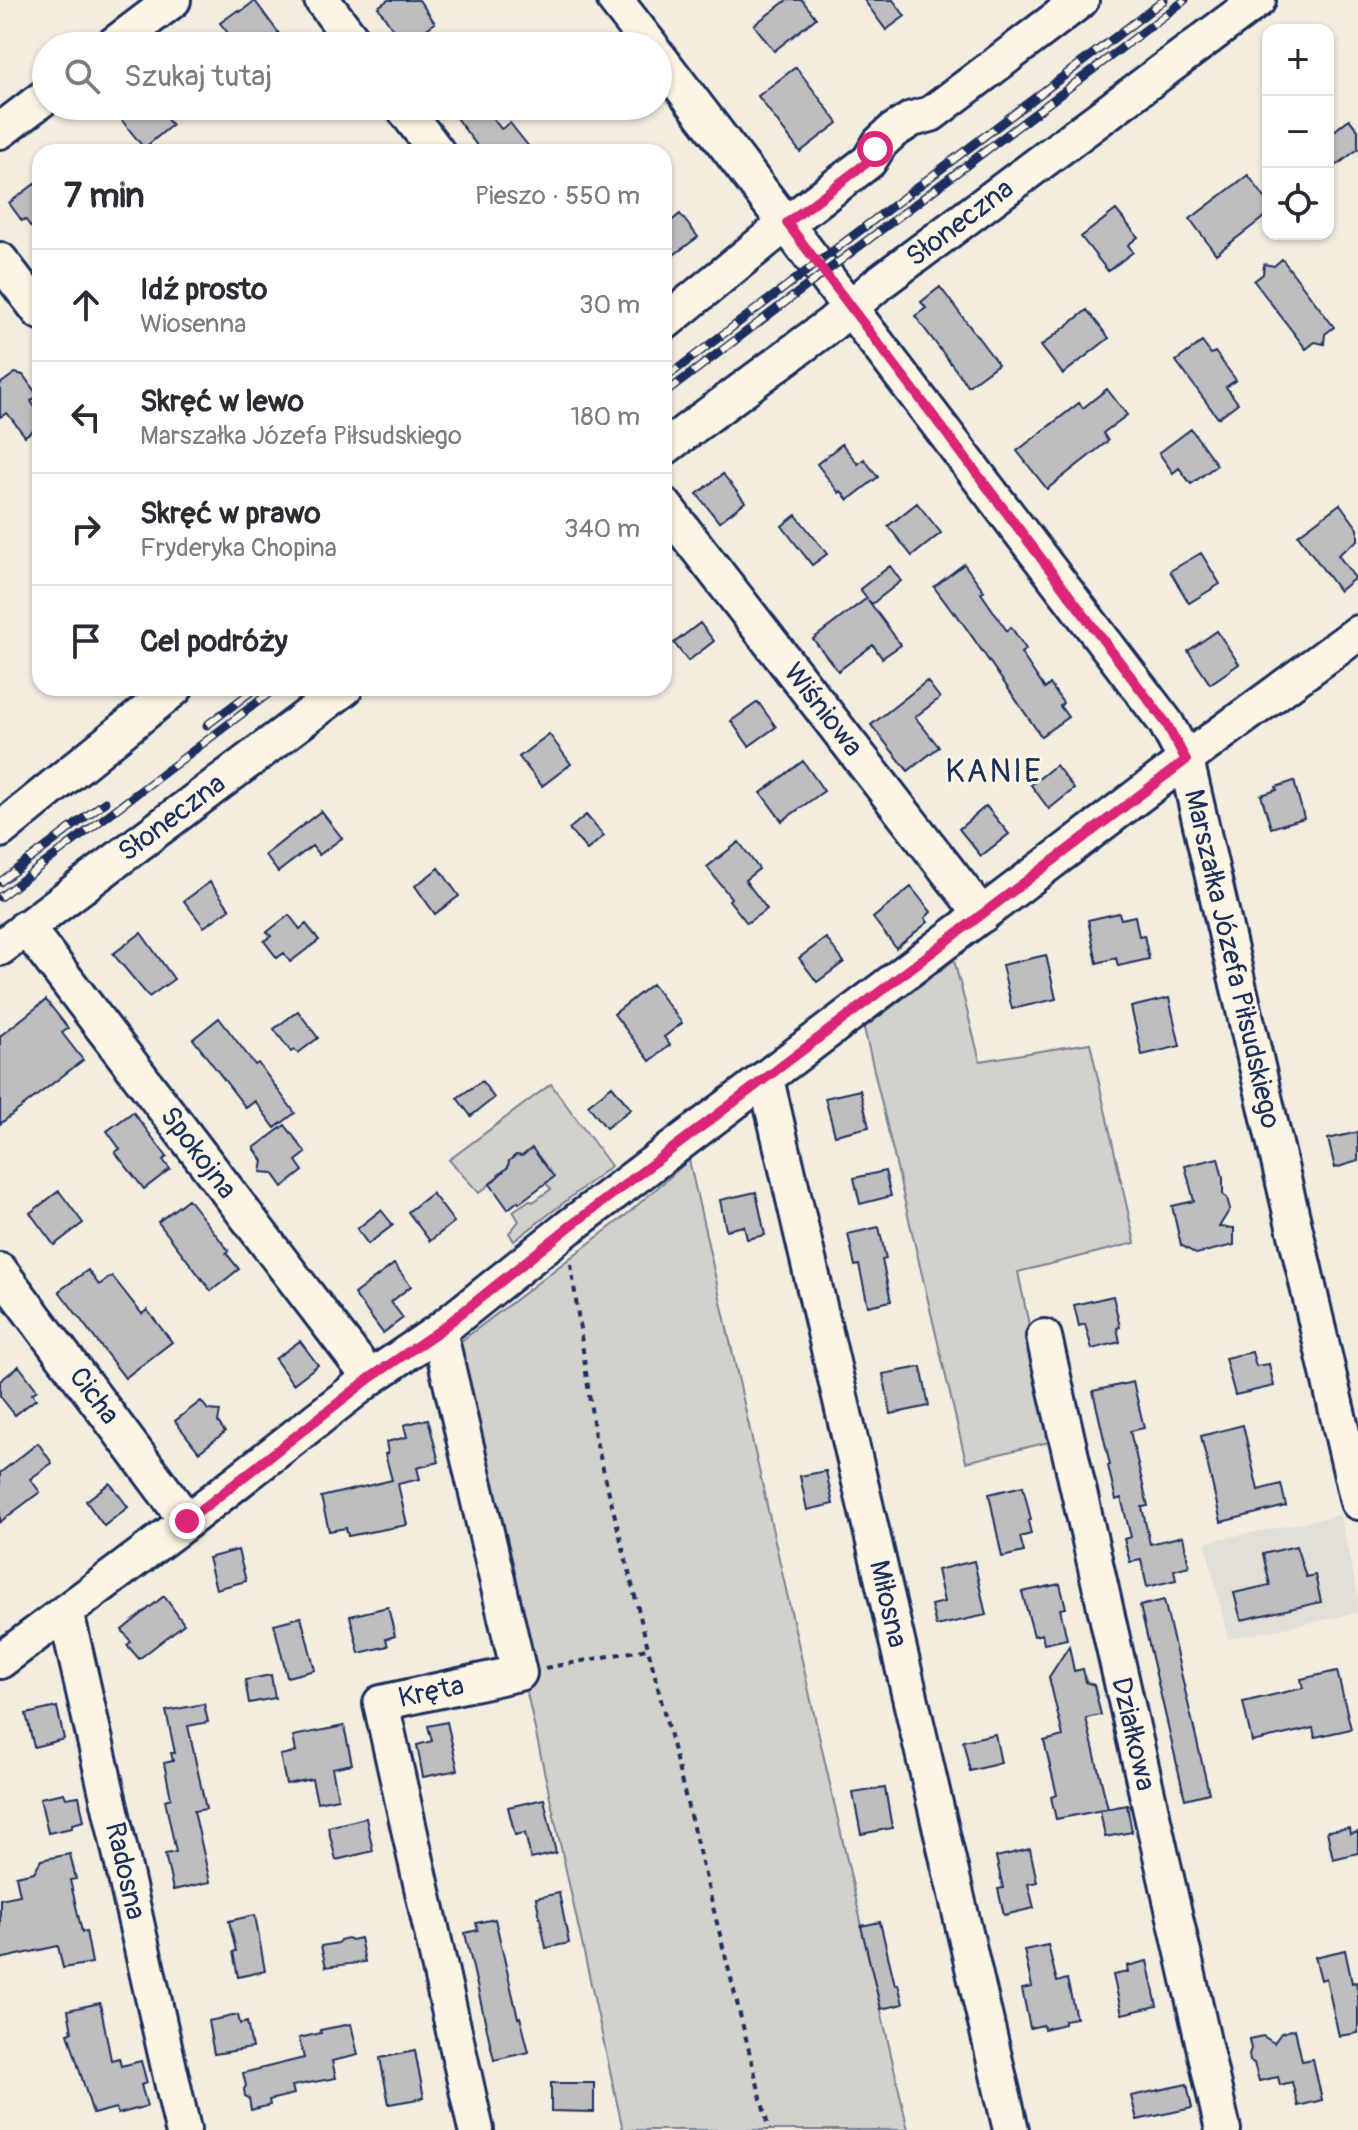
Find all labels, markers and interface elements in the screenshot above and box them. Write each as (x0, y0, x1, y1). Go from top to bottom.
map controls (1262, 24, 1334, 240)
button: + (1262, 24, 1334, 96)
search box (32, 32, 672, 120)
icon: search (60, 54, 104, 98)
text: Szukaj tutaj (124, 58, 272, 95)
button: − (1262, 96, 1334, 168)
route start (857, 131, 893, 167)
button: locate (1262, 168, 1334, 240)
street label: Słoneczna (899, 171, 1021, 275)
text: 7 min (64, 175, 145, 218)
text: Pieszo · 550 m (475, 180, 640, 212)
text: Idź prosto (140, 271, 267, 308)
icon: ahead (64, 283, 108, 327)
text: 30 m (579, 289, 640, 321)
text: Wiosenna (140, 308, 246, 340)
text: Skręć w lewo (140, 383, 304, 420)
icon: left (64, 395, 108, 439)
text: 180 m (570, 401, 640, 433)
text: Marszałka Józefa Piłsudskiego (140, 420, 462, 452)
text: Skręć w prawo (140, 495, 321, 532)
icon: right (64, 507, 108, 551)
text: 340 m (564, 513, 640, 545)
text: Fryderyka Chopina (140, 532, 337, 564)
icon: arrive (64, 619, 108, 663)
text: Cel podróży (140, 623, 288, 660)
street label: Wiśniowa (776, 656, 870, 764)
district label: KANIE (945, 752, 1043, 792)
street label: Słoneczna (111, 766, 233, 870)
street label: Marszałka Józefa Piłsudskiego (1176, 786, 1288, 1132)
street label: Spokojna (152, 1100, 244, 1206)
street label: Cicha (61, 1360, 127, 1432)
route end (169, 1503, 205, 1539)
street label: Miłosna (861, 1557, 915, 1651)
street label: Kręta (395, 1668, 467, 1716)
street label: Działkowa (1103, 1674, 1163, 1794)
street label: Radosna (97, 1819, 153, 1923)

